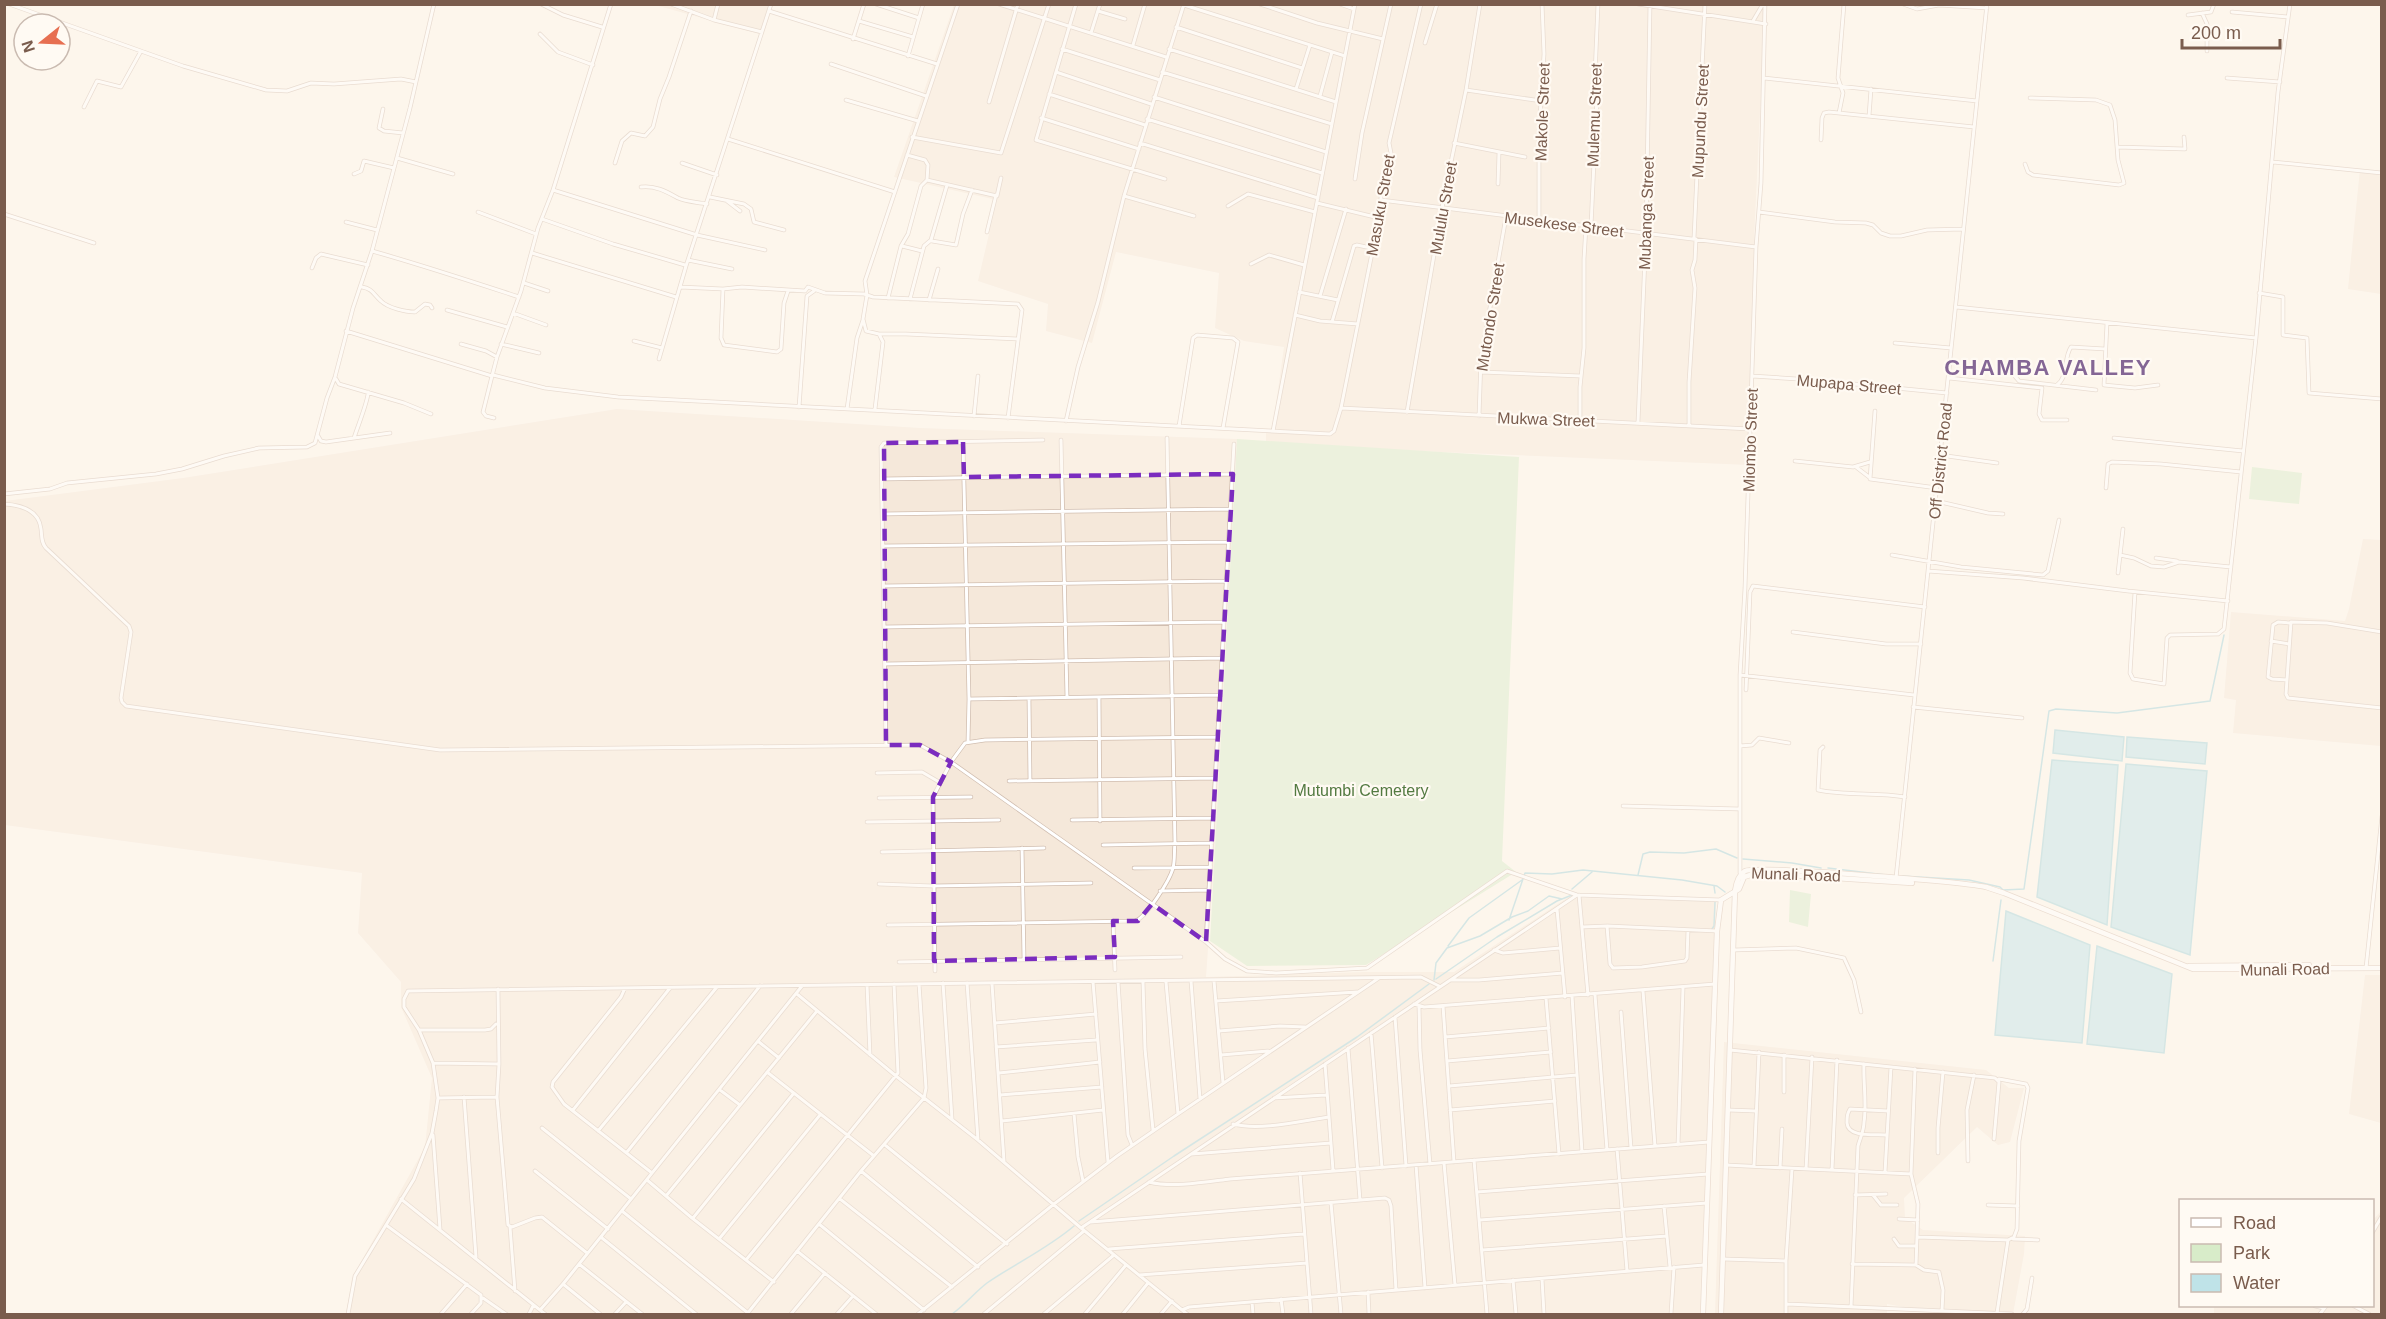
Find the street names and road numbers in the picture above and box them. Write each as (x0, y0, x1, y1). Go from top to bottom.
street label: Makole Street (1532, 62, 1553, 162)
street label: Mulemu Street (1584, 62, 1605, 167)
street label: Mupundu Street (1689, 63, 1712, 178)
street label: Masuku Street (1363, 152, 1398, 257)
street label: Mubanga Street (1636, 155, 1657, 270)
street label: Mululu Street (1427, 160, 1460, 256)
street label: Musekese Street (1503, 209, 1625, 240)
street label: Mutondo Street (1474, 261, 1508, 372)
street label: Mupapa Street (1796, 371, 1903, 398)
street label: Miombo Street (1740, 387, 1761, 492)
street label: Off District Road (1926, 402, 1955, 520)
street label: Mukwa Street (1497, 409, 1596, 430)
street label: Munali Road (1751, 864, 1841, 885)
street label: Munali Road (2240, 960, 2330, 979)

